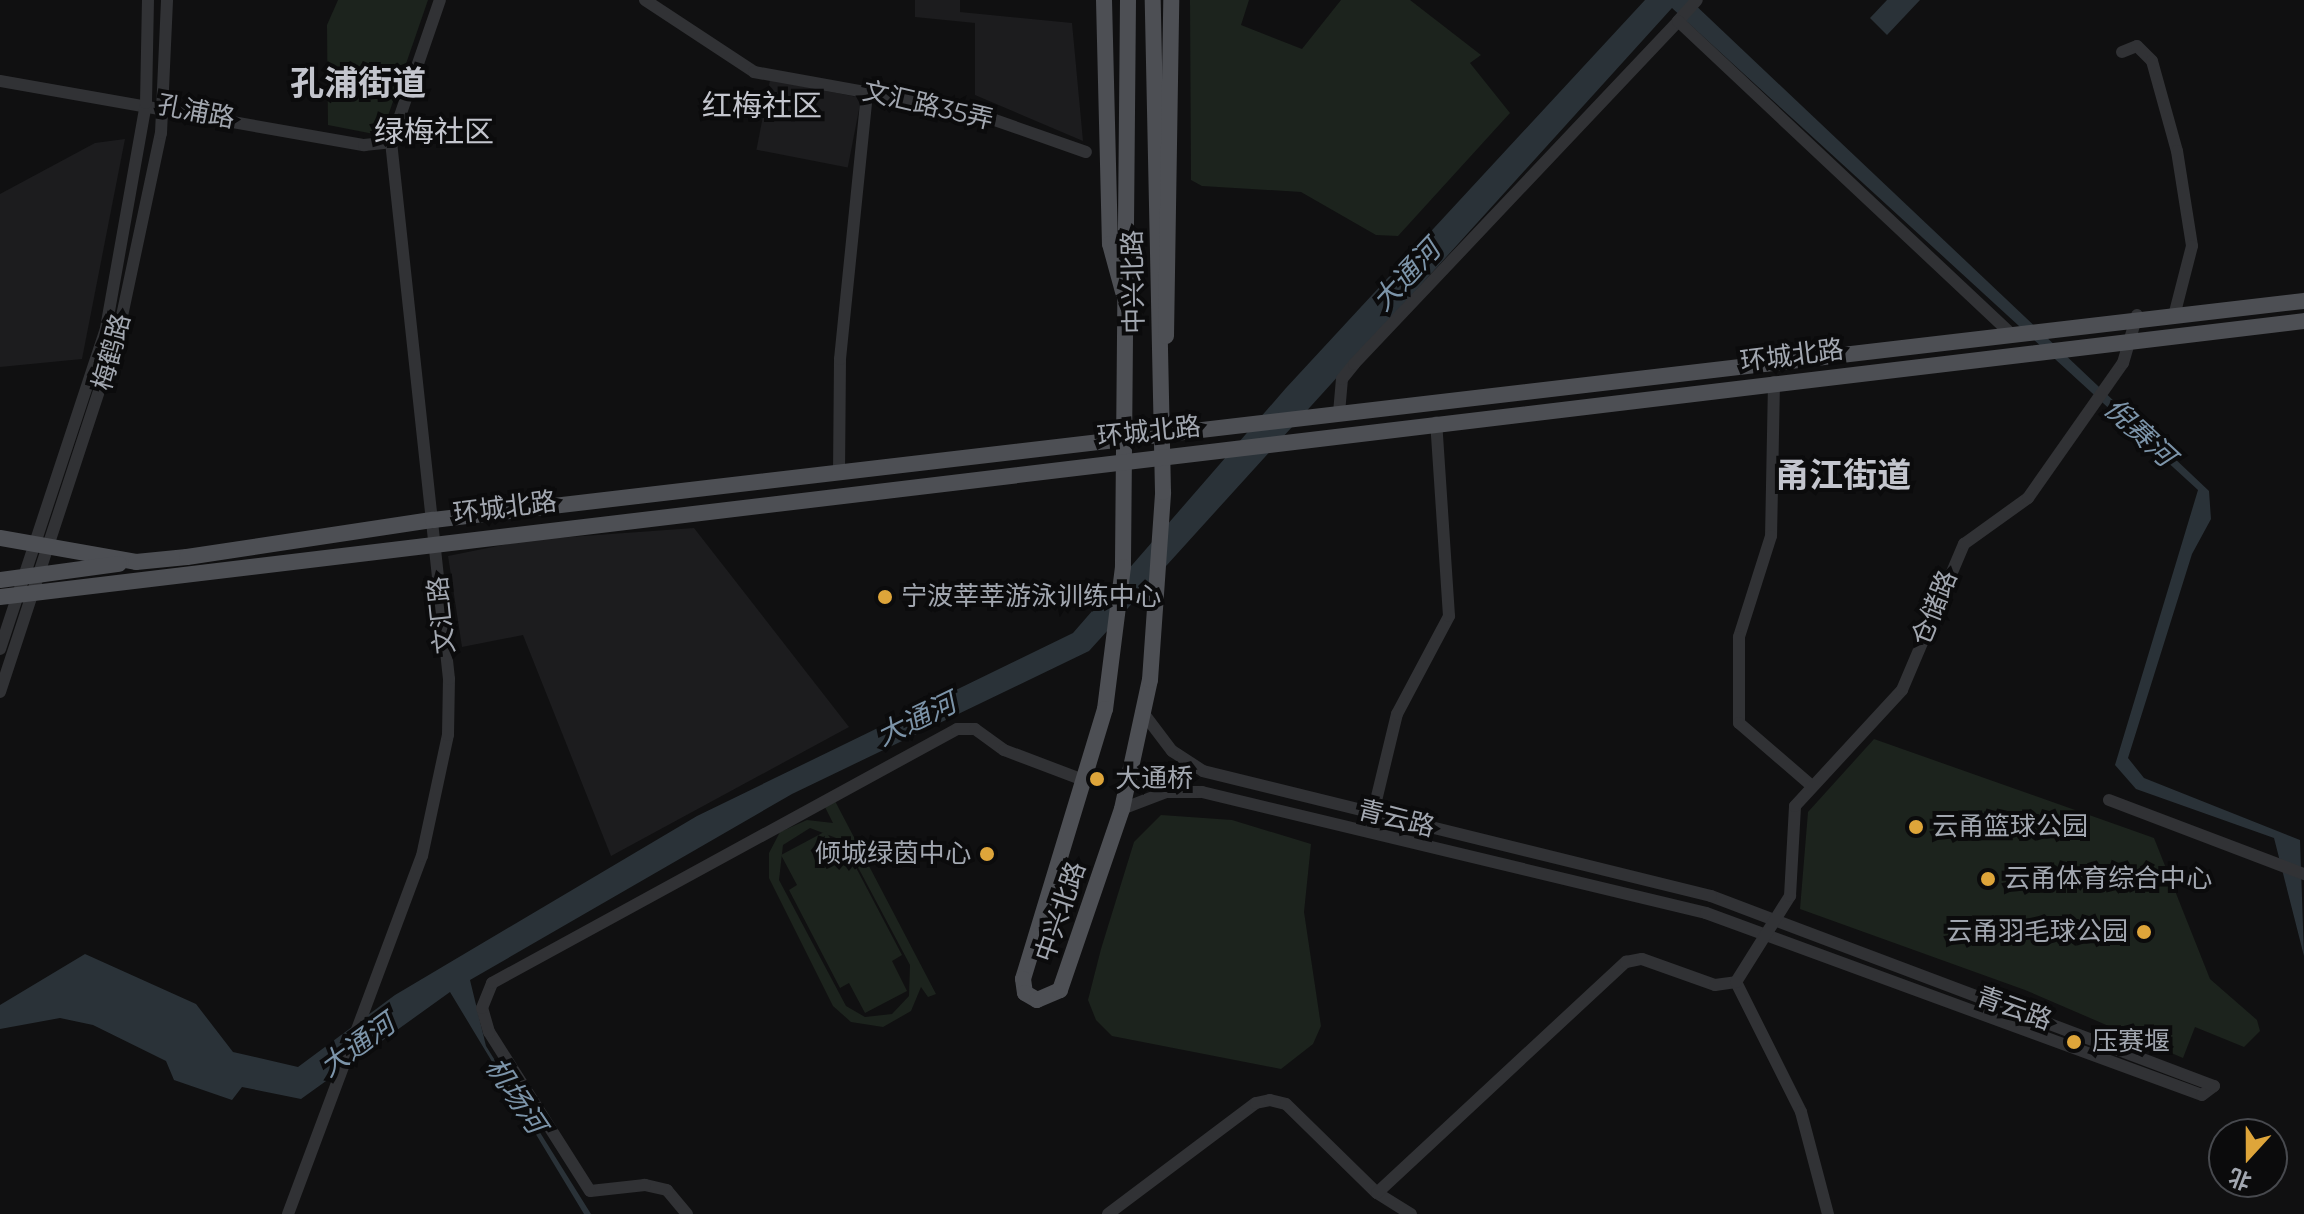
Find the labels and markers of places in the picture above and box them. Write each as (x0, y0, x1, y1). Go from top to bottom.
place label: 宁波莘莘游泳训练中心 (901, 581, 1161, 613)
marker: 宁波莘莘游泳训练中心 (876, 588, 894, 606)
place label: 大通桥 (1115, 763, 1193, 795)
marker: 大通桥 (1086, 768, 1108, 790)
place label: 云甬篮球公园 (1932, 811, 2088, 843)
marker: 云甬篮球公园 (1907, 818, 1925, 836)
place label: 倾城绿茵中心 (815, 838, 971, 870)
marker: 倾城绿茵中心 (978, 845, 996, 863)
place label: 云甬体育综合中心 (2004, 863, 2212, 895)
marker: 云甬体育综合中心 (1979, 870, 1997, 888)
place label: 云甬羽毛球公园 (1946, 916, 2128, 948)
marker: 云甬羽毛球公园 (2135, 923, 2153, 941)
place label: 压赛堰 (2092, 1026, 2170, 1058)
marker: 压赛堰 (2063, 1031, 2085, 1053)

